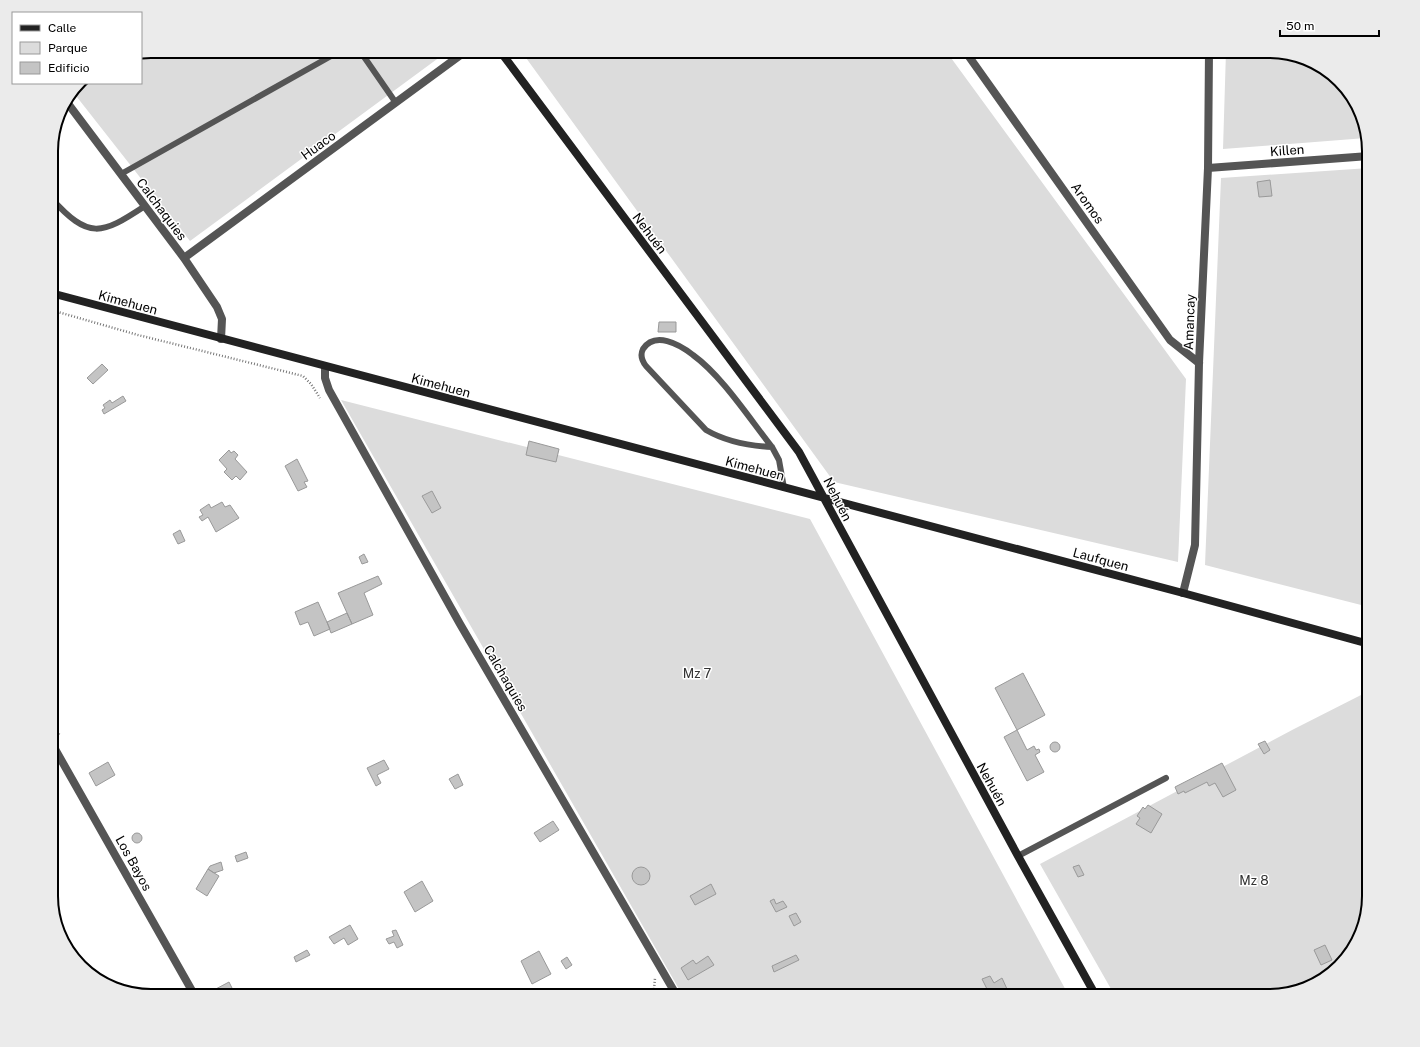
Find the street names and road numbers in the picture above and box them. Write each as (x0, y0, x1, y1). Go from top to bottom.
street label: Huaco (298, 128, 339, 163)
street label: Killen (1269, 142, 1305, 159)
street label: Calchaquies (133, 175, 190, 243)
street label: Aromos (1068, 180, 1107, 227)
street label: Nehuén (629, 210, 670, 257)
street label: Kimehuen (97, 287, 159, 318)
street label: Amancay (1181, 294, 1198, 350)
street label: Kimehuen (410, 370, 472, 401)
street label: Kimehuen (724, 453, 786, 484)
street label: Nehuén (820, 475, 855, 524)
street label: Laufquen (1071, 545, 1130, 574)
street label: Calchaquies (481, 643, 531, 714)
street label: Nehuén (974, 760, 1010, 808)
street label: Los Bayos (112, 833, 155, 893)

